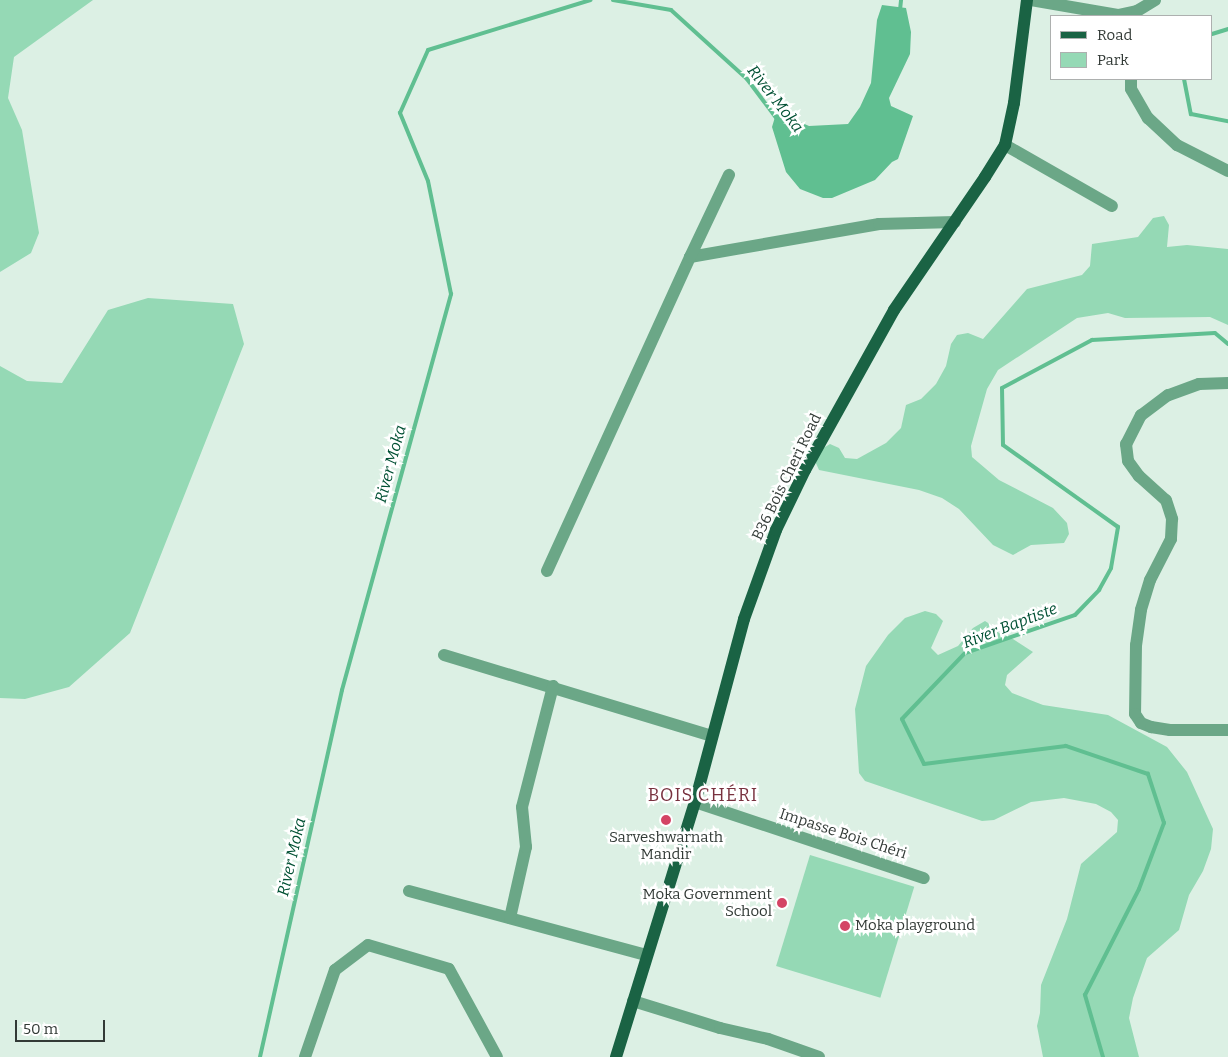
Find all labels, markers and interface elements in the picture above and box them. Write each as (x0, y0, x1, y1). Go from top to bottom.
legend (1050, 15, 1213, 80)
text: Road (1097, 26, 1132, 44)
text: Park (1097, 51, 1129, 69)
water label: River Moka (743, 62, 807, 136)
street label: B36 Bois Cheri Road (749, 411, 825, 543)
water label: River Moka (371, 423, 411, 505)
water label: River Baptiste (960, 599, 1060, 653)
district label: BOIS CHÉRI (647, 784, 759, 806)
street label: Impasse Bois Chéri (777, 805, 909, 863)
marker: Sarveshwarnath Mandir (660, 814, 672, 826)
water label: River Moka (274, 816, 310, 898)
place label: Sarveshwarnath Mandir (609, 828, 723, 863)
place label: Moka Government School (642, 885, 772, 920)
marker: Moka Government School (776, 897, 788, 909)
place label: Moka playground (855, 917, 975, 935)
marker: Moka playground (839, 920, 851, 932)
scale bar (18, 1010, 108, 1042)
text: 50 m (23, 1020, 58, 1038)

